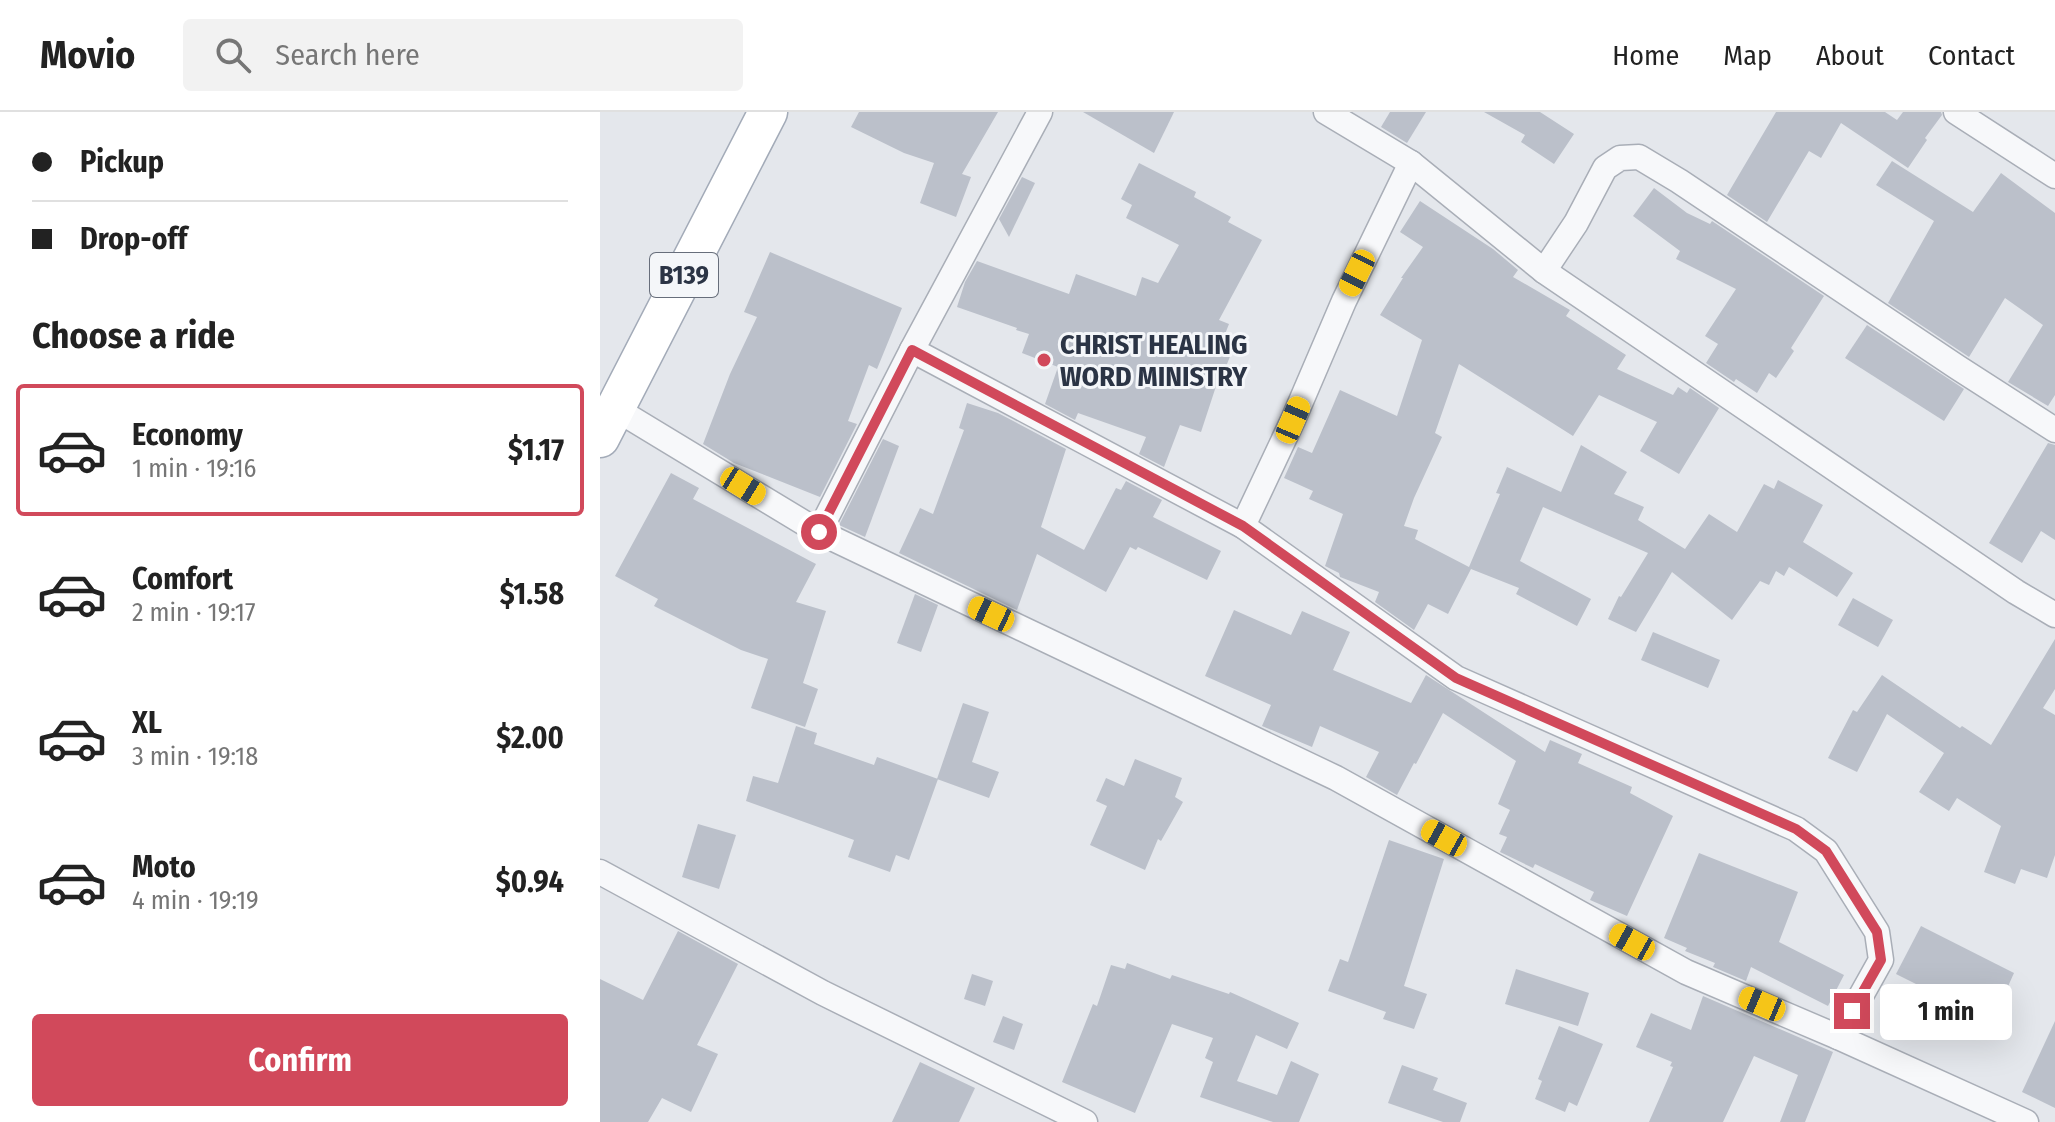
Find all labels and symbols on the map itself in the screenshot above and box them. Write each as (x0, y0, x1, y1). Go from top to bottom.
car (1336, 246, 1378, 300)
road number: B139 (650, 253, 718, 297)
place label: CHRIST HEALING WORD MINISTRY (1060, 328, 1248, 393)
marker: CHRIST HEALING WORD MINISTRY (1035, 351, 1053, 369)
car (1273, 393, 1313, 447)
car (716, 463, 770, 509)
route start (801, 514, 837, 550)
car (964, 593, 1018, 635)
car (1417, 816, 1471, 860)
car (1605, 920, 1659, 964)
callout: 1 min (1880, 983, 2012, 1039)
car (1735, 984, 1789, 1024)
route end (1834, 993, 1870, 1029)

